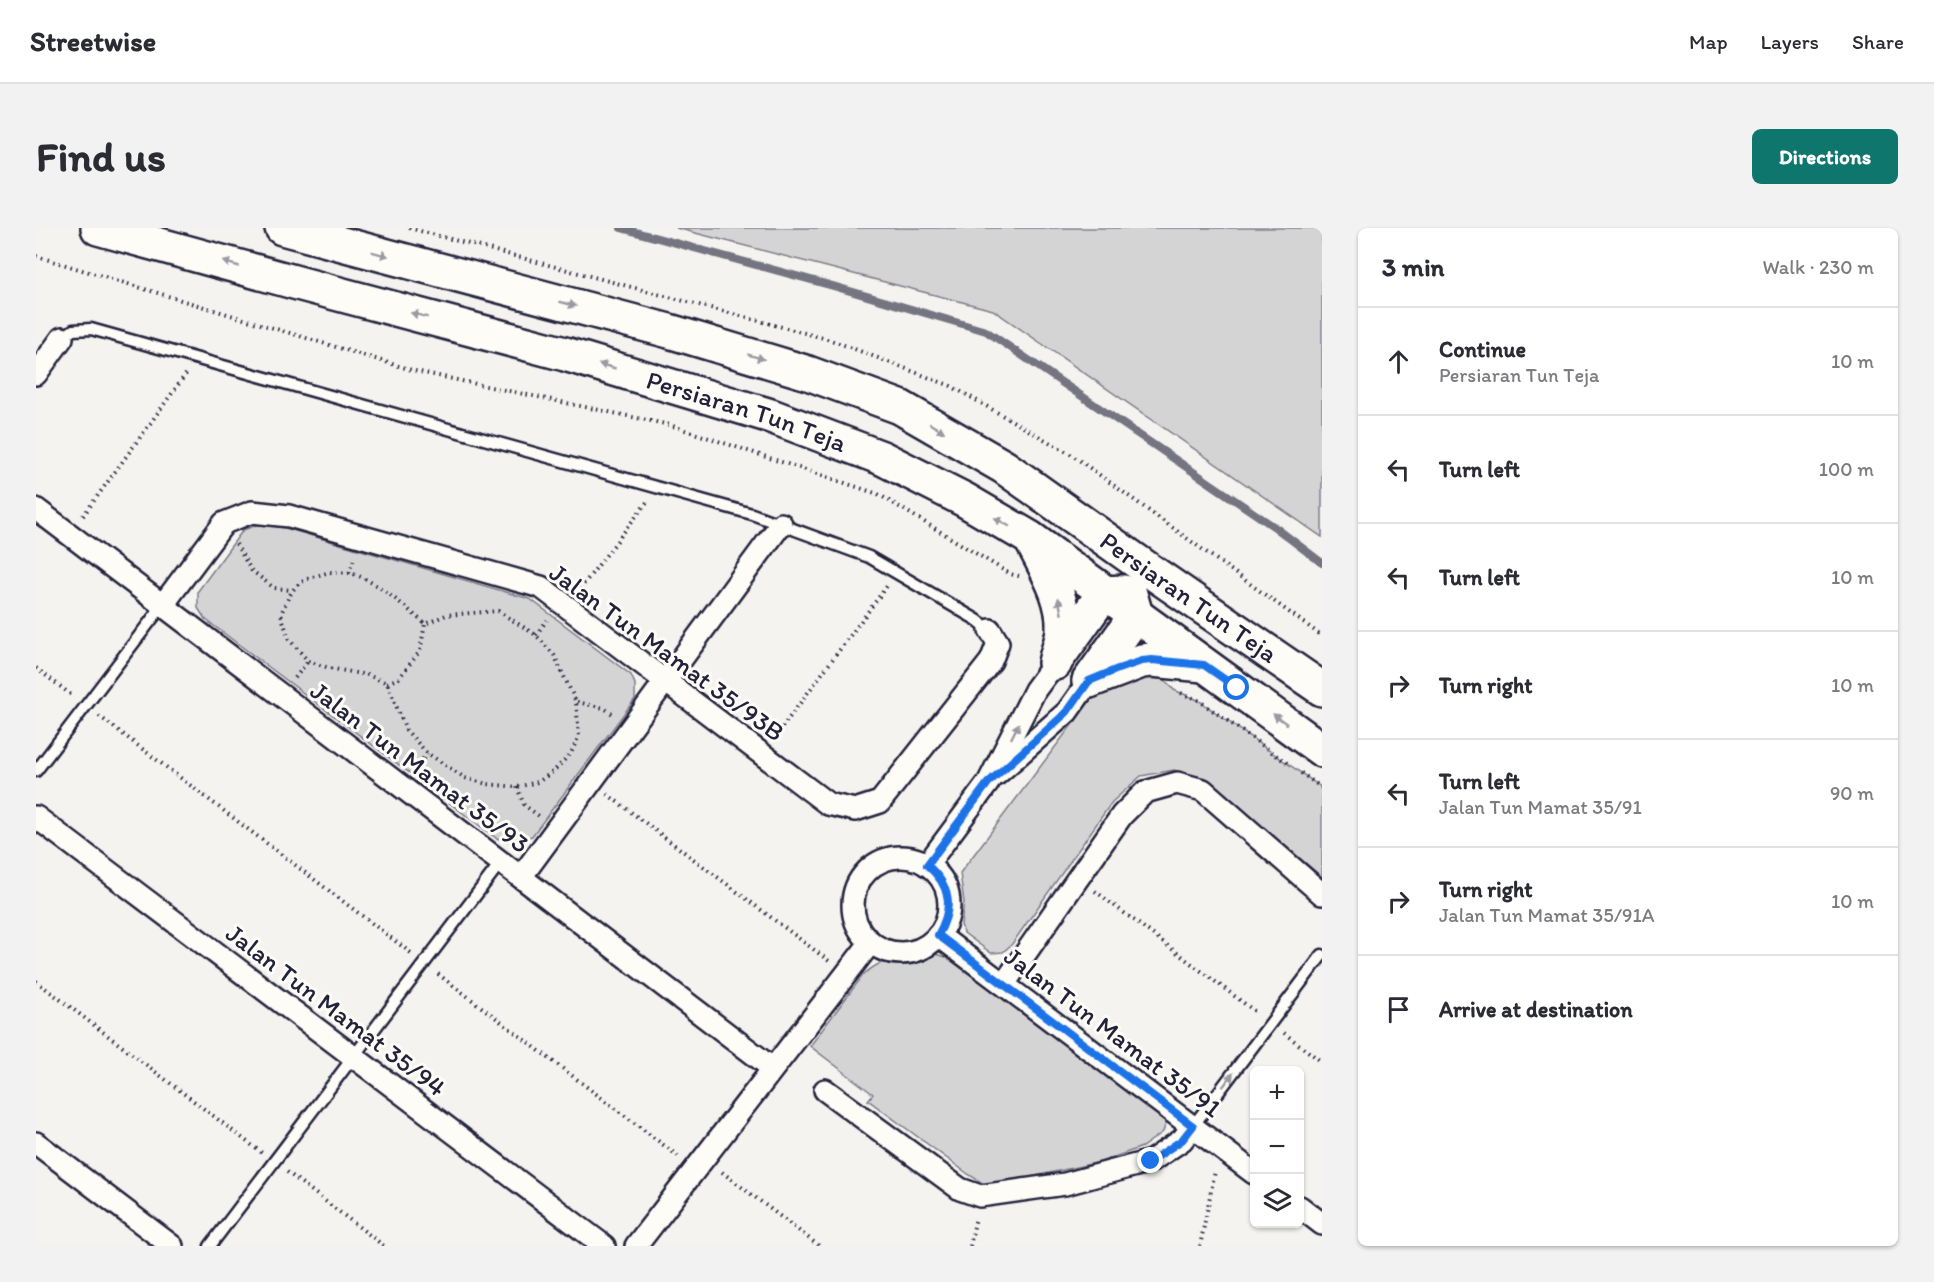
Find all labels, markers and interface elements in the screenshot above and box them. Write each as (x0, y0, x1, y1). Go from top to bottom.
text: Streetwise (30, 24, 156, 58)
text: Map (1689, 29, 1728, 54)
text: Layers (1761, 29, 1819, 54)
text: Share (1852, 29, 1904, 54)
button: Directions (1752, 129, 1898, 184)
text: Find us (36, 131, 166, 182)
one-way arrow (370, 249, 389, 259)
text: 3 min (1382, 251, 1444, 283)
text: Walk · 230 m (1762, 255, 1874, 279)
one-way arrow (221, 259, 239, 268)
one-way arrow (559, 300, 577, 309)
one-way arrow (410, 310, 428, 319)
text: Continue (1439, 336, 1526, 363)
icon: ahead (1382, 345, 1415, 378)
text: 10 m (1831, 349, 1874, 373)
one-way arrow (747, 353, 765, 362)
one-way arrow (598, 361, 616, 370)
street label: Persiaran Tun Teja (643, 363, 851, 459)
text: Persiaran Tun Teja (1439, 363, 1599, 387)
one-way arrow (928, 423, 945, 433)
icon: left (1382, 453, 1415, 486)
text: Turn left (1439, 456, 1520, 483)
text: 100 m (1819, 457, 1874, 481)
one-way arrow (994, 516, 1010, 527)
street label: Persiaran Tun Teja (1094, 525, 1284, 670)
street label: Jalan Tun Mamat 35/93B (543, 556, 791, 748)
icon: left (1382, 561, 1415, 594)
text: Turn left (1439, 564, 1520, 591)
text: 10 m (1831, 565, 1874, 589)
one-way arrow (1055, 596, 1064, 615)
icon: right (1382, 669, 1415, 702)
text: Turn right (1439, 672, 1533, 699)
text: 10 m (1831, 673, 1874, 697)
street label: Jalan Tun Mamat 35/93 (304, 674, 536, 860)
route start (1223, 674, 1249, 700)
one-way arrow (1272, 714, 1287, 726)
one-way arrow (1010, 722, 1019, 739)
text: Turn left (1439, 768, 1520, 795)
icon: left (1382, 777, 1415, 810)
text: 90 m (1830, 781, 1874, 805)
text: Jalan Tun Mamat 35/91 (1439, 795, 1642, 819)
text: Turn right (1439, 876, 1533, 903)
icon: right (1382, 885, 1415, 918)
text: 10 m (1831, 889, 1874, 913)
text: Jalan Tun Mamat 35/91A (1439, 903, 1655, 927)
street label: Jalan Tun Mamat 35/94 (220, 917, 453, 1103)
street label: Jalan Tun Mamat 35/91 (998, 940, 1228, 1124)
icon: arrive (1382, 993, 1415, 1026)
text: Arrive at destination (1439, 996, 1633, 1023)
map controls (1250, 1066, 1304, 1228)
button: + (1250, 1066, 1304, 1120)
one-way arrow (1222, 1072, 1234, 1088)
button: − (1250, 1120, 1304, 1174)
route end (1137, 1147, 1163, 1173)
button: layers (1250, 1174, 1304, 1228)

